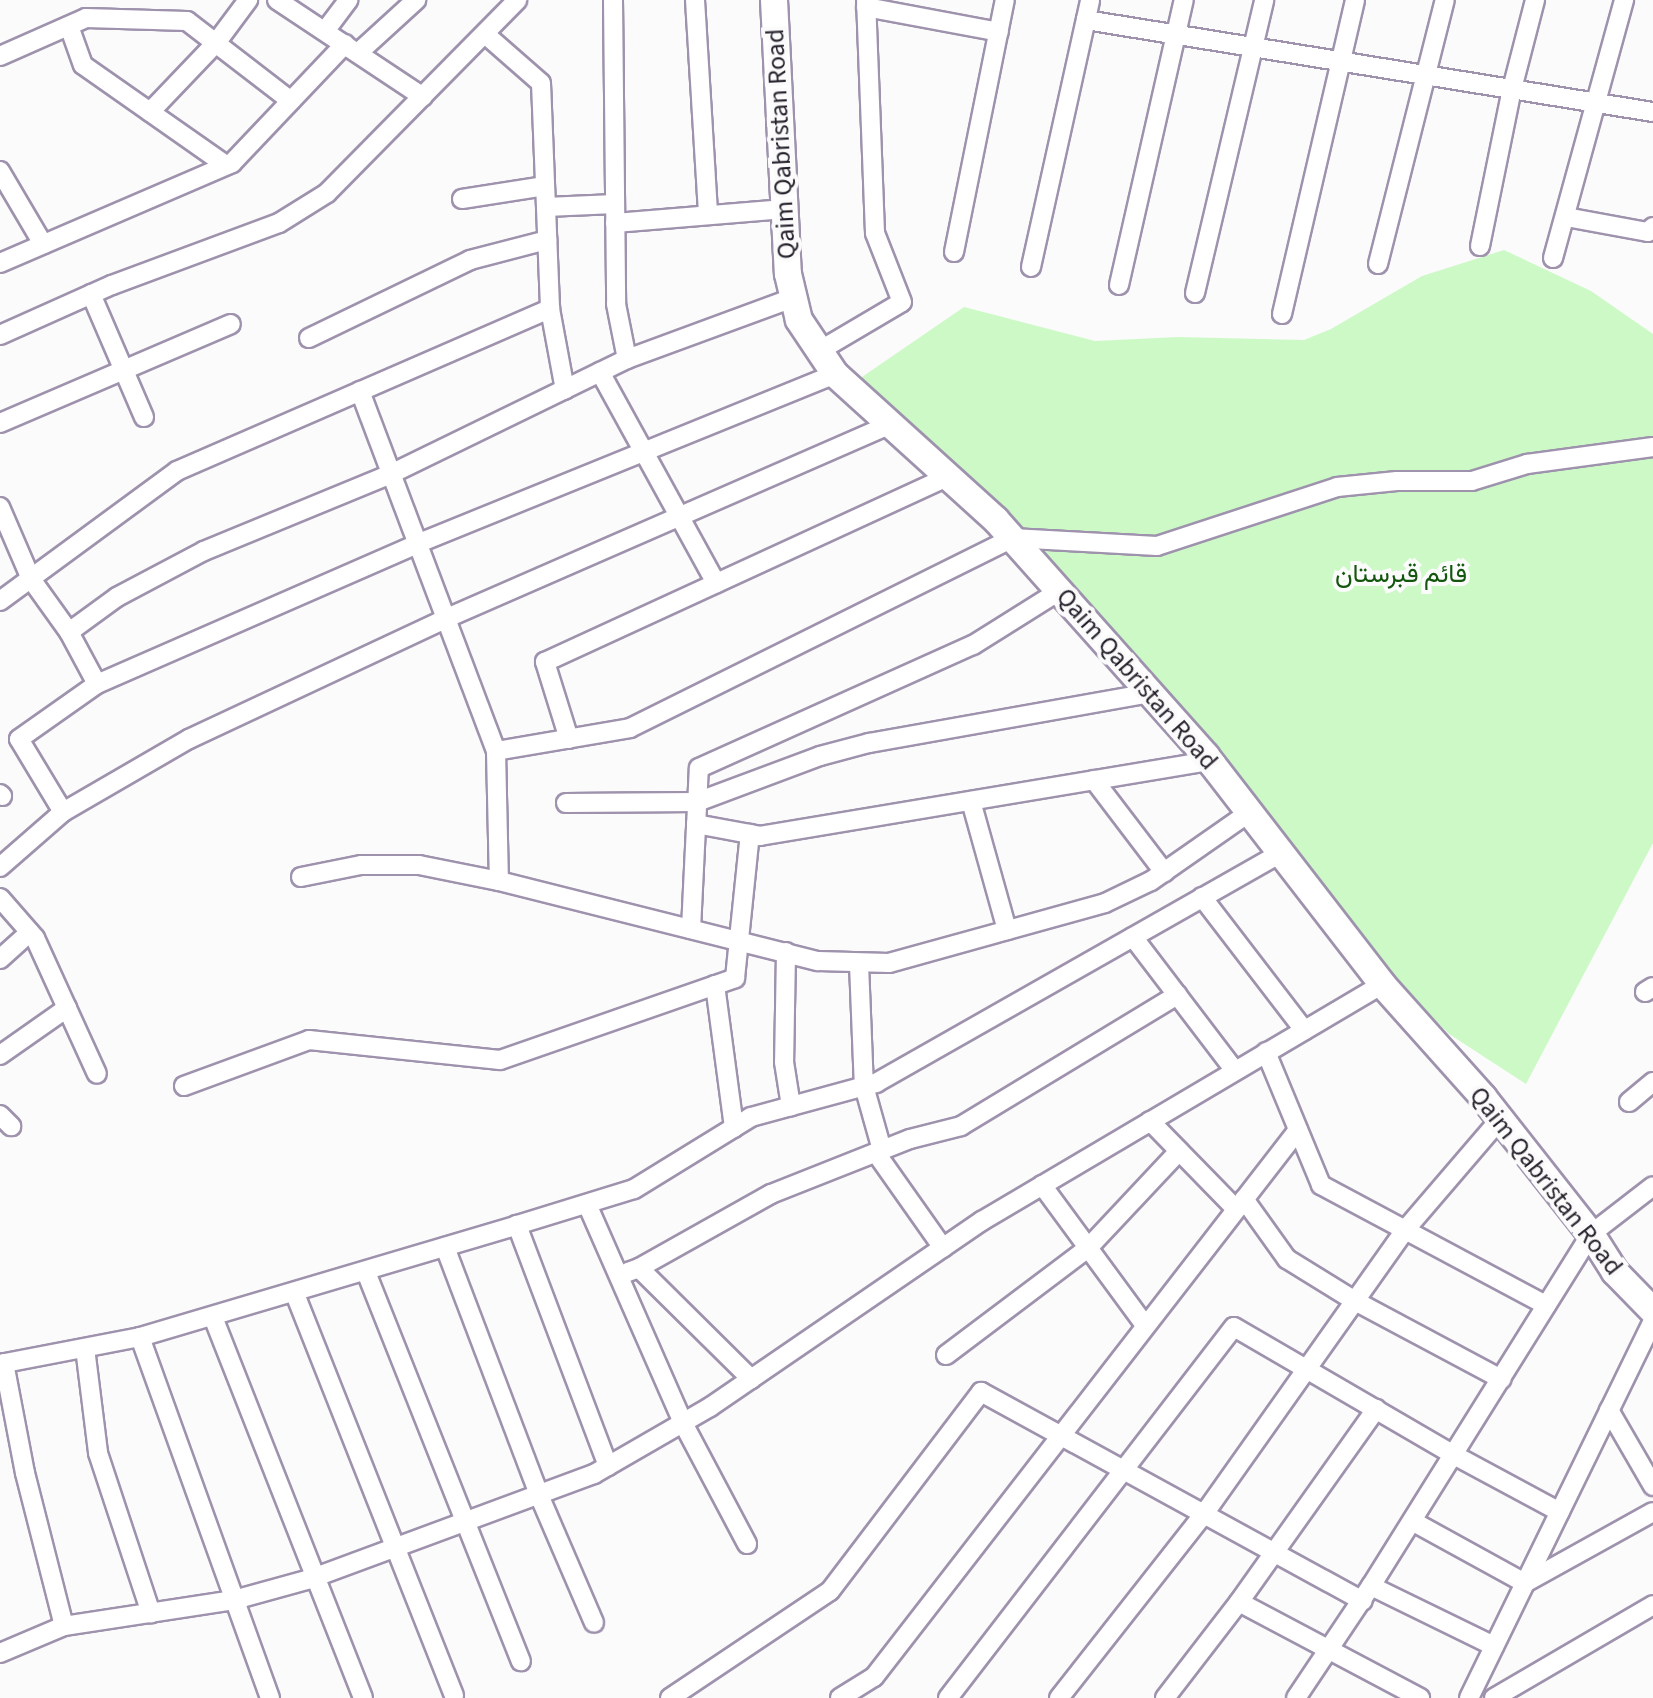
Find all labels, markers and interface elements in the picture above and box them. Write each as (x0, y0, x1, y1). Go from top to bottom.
street label: Qaim Qabristan Road (759, 28, 803, 260)
park label: قائم قبرستان (1335, 558, 1467, 590)
street label: Qaim Qabristan Road (1050, 582, 1224, 776)
street label: Qaim Qabristan Road (1463, 1081, 1629, 1281)

